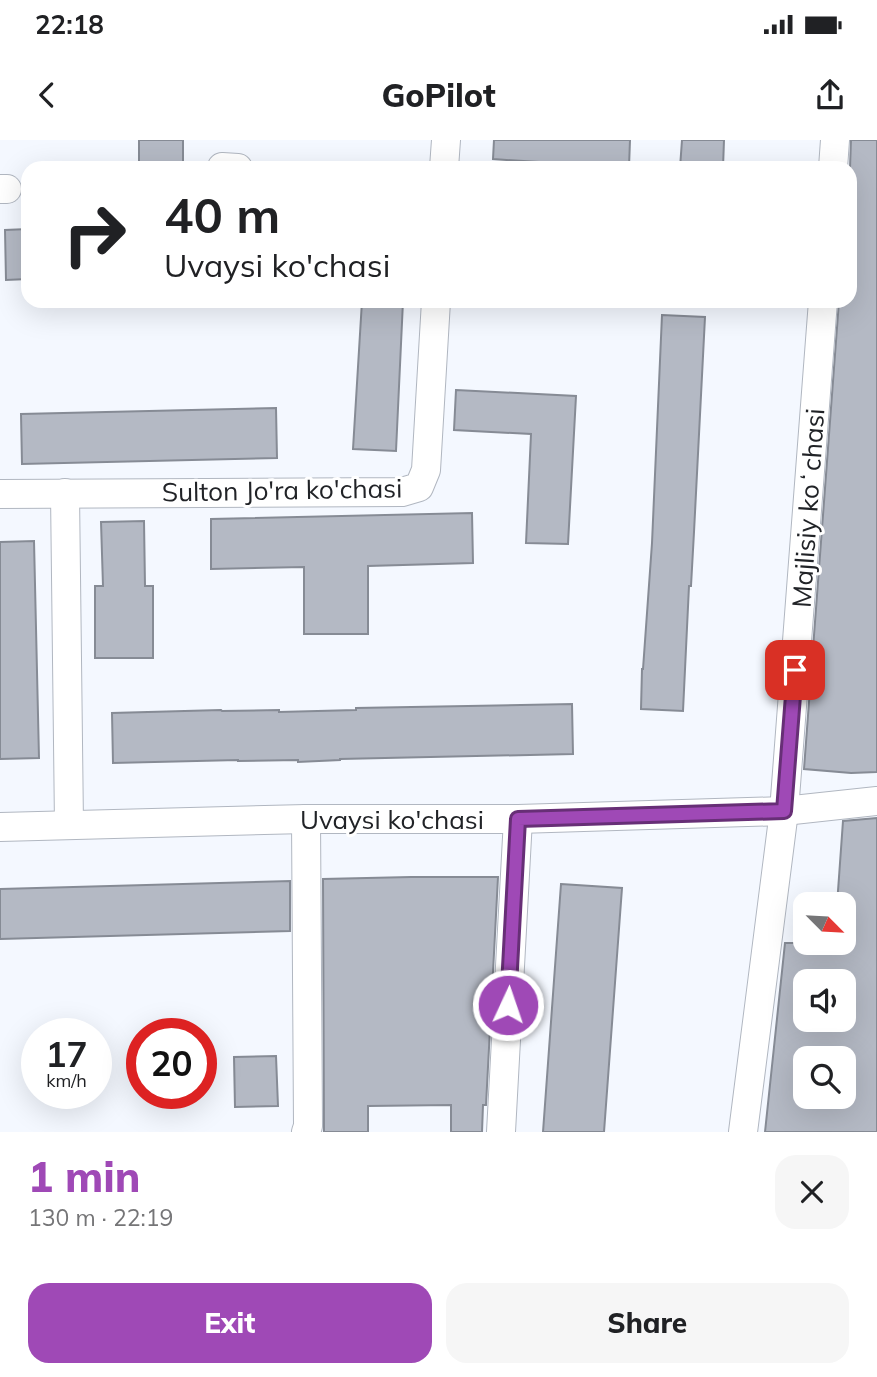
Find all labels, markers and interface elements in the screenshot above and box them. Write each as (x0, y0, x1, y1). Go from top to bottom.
text: 22:18 (35, 8, 104, 41)
text: GoPilot (381, 75, 496, 115)
icon: back (28, 76, 66, 114)
icon: share (811, 76, 849, 114)
text: 40 m (164, 184, 280, 245)
icon: right (49, 189, 140, 280)
text: Uvaysi ko'chasi (164, 245, 390, 285)
street label: Majlisiy koʻchasi (785, 407, 831, 609)
street label: Sulton Jo'ra ko'chasi (161, 471, 403, 509)
pin (765, 640, 825, 700)
icon: arrive (776, 651, 814, 689)
street label: Uvaysi ko'chasi (300, 803, 484, 836)
north arrow (793, 892, 856, 956)
map controls (793, 892, 856, 1109)
position arrow (471, 968, 545, 1042)
button: sound (793, 969, 856, 1032)
speed limit sign: 20 (126, 1018, 217, 1109)
text: 17 (45, 1032, 88, 1076)
button: search (793, 1046, 856, 1109)
text: km/h (46, 1069, 87, 1092)
text: 1 min (28, 1150, 141, 1203)
button: close (775, 1155, 849, 1229)
text: 130 m · 22:19 (28, 1203, 173, 1232)
button: Exit (28, 1283, 432, 1363)
button: Share (446, 1283, 849, 1363)

